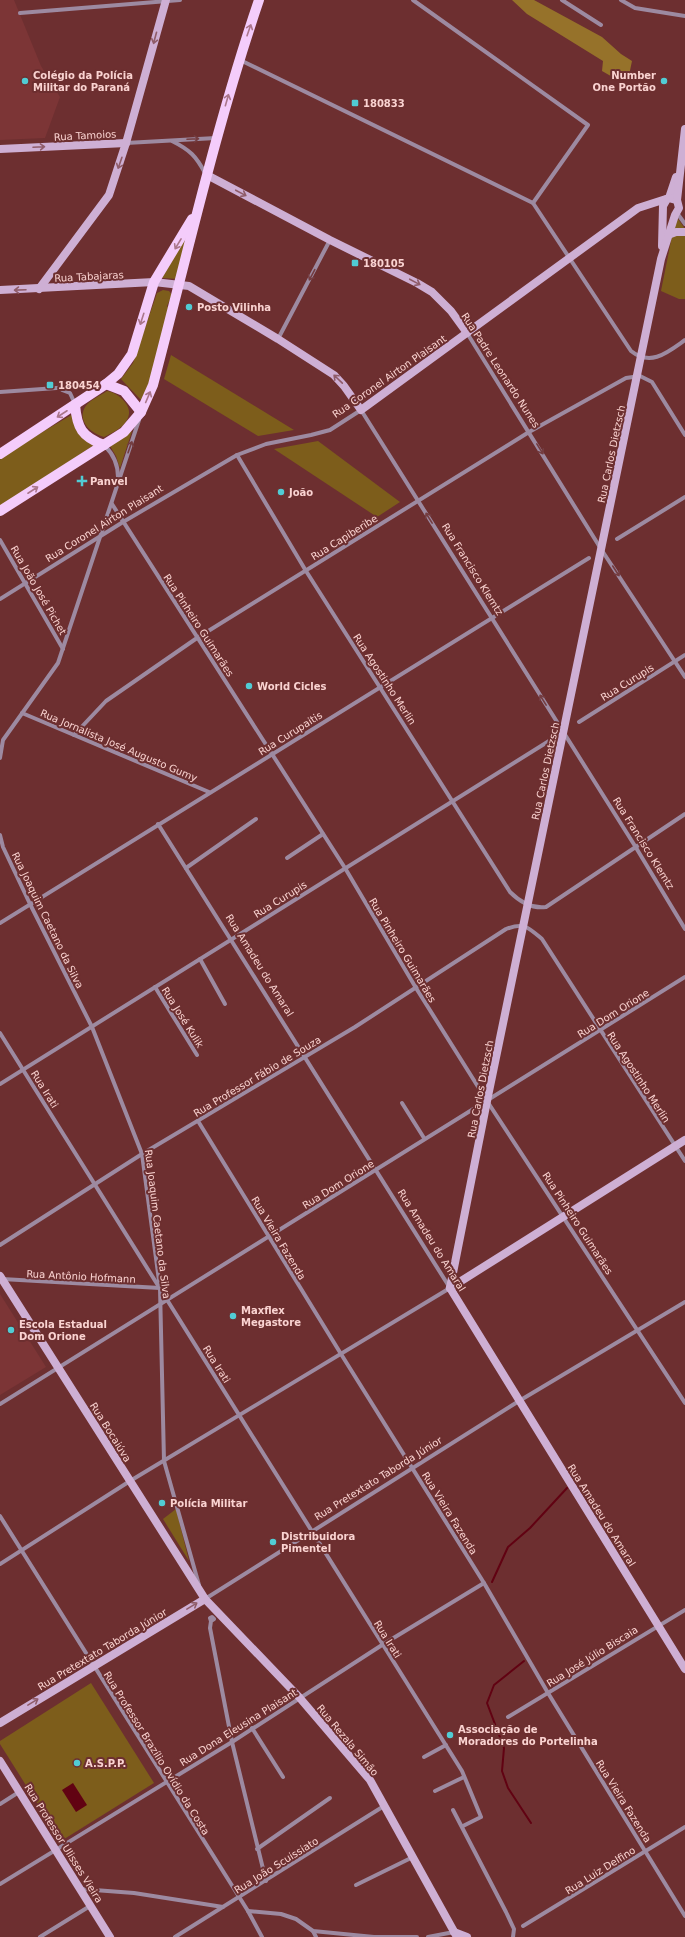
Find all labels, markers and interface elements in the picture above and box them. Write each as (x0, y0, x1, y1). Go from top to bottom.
one-way arrow (246, 23, 253, 36)
one-way arrow (151, 31, 158, 44)
place label: Colégio da Polícia Militar do Paraná (33, 70, 133, 93)
place label: Number One Portão (593, 70, 656, 93)
marker: Colégio da Polícia Militar do Paraná (20, 76, 30, 86)
marker: Number One Portão (659, 76, 669, 86)
one-way arrow (224, 94, 231, 107)
marker: 180833 (350, 98, 360, 108)
place label: 180833 (363, 98, 405, 109)
street label: Rua Tamoios (53, 128, 117, 143)
one-way arrow (186, 136, 199, 143)
one-way arrow (32, 144, 45, 151)
one-way arrow (115, 156, 123, 168)
one-way arrow (235, 190, 247, 197)
one-way arrow (173, 238, 181, 250)
marker: 180105 (350, 258, 360, 268)
place label: 180105 (363, 258, 405, 269)
street label: Rua Tabajaras (54, 269, 124, 284)
one-way arrow (308, 269, 315, 281)
one-way arrow (409, 279, 421, 286)
one-way arrow (14, 286, 27, 293)
marker: Posto Vilinha (184, 302, 194, 312)
place label: Posto Vilinha (197, 302, 271, 313)
street label: Rua Padre Leonardo Nunes (459, 311, 542, 430)
one-way arrow (138, 312, 145, 325)
street label: Rua Coronel Airton Plaisant (330, 333, 448, 420)
one-way arrow (333, 374, 343, 384)
marker: 180454 (45, 380, 55, 390)
place label: 180454 (58, 380, 100, 391)
one-way arrow (145, 391, 153, 403)
street label: Rua Carlos Dietzsch (596, 404, 627, 504)
one-way arrow (57, 410, 68, 418)
one-way arrow (127, 440, 134, 453)
one-way arrow (536, 443, 544, 455)
marker: Panvel (77, 476, 87, 486)
place label: Panvel (90, 476, 128, 487)
street label: Rua Coronel Airton Plaisant (44, 483, 165, 564)
one-way arrow (27, 486, 39, 494)
marker: João (276, 487, 286, 497)
place label: João (288, 487, 313, 498)
one-way arrow (425, 512, 433, 524)
street label: Rua Capiberibe (309, 513, 380, 562)
street label: Rua Francisco Klemtz (440, 521, 505, 617)
street label: Rua João José Pichet (9, 544, 69, 637)
one-way arrow (612, 565, 620, 576)
street label: Rua Pinheiro Guimarães (161, 572, 236, 679)
street label: Rua Agostinho Merlin (351, 632, 418, 727)
street label: Rua Curupis (599, 662, 656, 703)
marker: World Cicles (244, 681, 254, 691)
place label: World Cicles (257, 681, 326, 692)
one-way arrow (538, 694, 546, 706)
street label: Rua Jornalista José Augusto Gumy (39, 707, 199, 784)
street label: Rua Curupaitis (256, 709, 324, 757)
street label: Rua Carlos Dietzsch (530, 721, 561, 821)
street label: Rua Francisco Klemtz (611, 795, 676, 891)
street label: Rua Joaquim Caetano da Silva (10, 850, 85, 990)
street label: Rua Curupis (252, 879, 309, 920)
street label: Rua Pinheiro Guimarães (367, 896, 438, 1004)
street label: Rua Amadeu do Amaral (224, 912, 296, 1018)
street label: Rua José Kulik (159, 985, 206, 1050)
street label: Rua Dom Orione (575, 987, 651, 1040)
street label: Rua Agostinho Merlin (605, 1030, 672, 1125)
street label: Rua Professor Fábio de Souza (192, 1034, 323, 1119)
street label: Rua Carlos Dietzsch (466, 1039, 495, 1139)
street label: Rua Irati (29, 1069, 60, 1110)
street label: Rua Joaquim Caetano da Silva (143, 1149, 172, 1299)
street label: Rua Dom Orione (300, 1158, 376, 1211)
street label: Rua Pinheiro Guimarães (540, 1170, 615, 1277)
street label: Rua Amadeu do Amaral (396, 1187, 468, 1293)
street label: Rua Vieira Fazenda (249, 1195, 308, 1282)
street label: Rua Antônio Hofmann (26, 1268, 136, 1285)
place label: Maxflex Megastore (241, 1305, 301, 1328)
marker: Maxflex Megastore (228, 1311, 238, 1321)
place label: Escola Estadual Dom Orione (19, 1319, 107, 1342)
marker: Escola Estadual Dom Orione (6, 1325, 16, 1335)
street label: Rua Irati (201, 1344, 232, 1385)
street label: Rua Bocaiúva (88, 1401, 133, 1464)
street label: Rua Pretextato Taborda Júnior (312, 1434, 445, 1522)
street label: Rua Amadeu do Amaral (566, 1462, 638, 1568)
street label: Rua Vieira Fazenda (420, 1470, 479, 1556)
marker: Polícia Militar (157, 1498, 167, 1508)
place label: Polícia Militar (170, 1498, 247, 1509)
place label: Distribuidora Pimentel (281, 1531, 355, 1554)
marker: Distribuidora Pimentel (268, 1537, 278, 1547)
one-way arrow (186, 1602, 198, 1610)
street label: Rua Pretextato Taborda Júnior (36, 1606, 169, 1692)
street label: Rua Irati (372, 1619, 403, 1660)
street label: Rua José Júlio Biscaia (545, 1624, 640, 1689)
street label: Rua Professor Brazílio Ovídio da Costa (101, 1670, 212, 1837)
street label: Rua Dona Eleusina Plaisant (178, 1687, 299, 1768)
one-way arrow (27, 1698, 39, 1706)
street label: Rua Rezala Simão (315, 1703, 381, 1778)
place label: Associação de Moradores do Portelinha (458, 1724, 598, 1747)
marker: Associação de Moradores do Portelinha (445, 1730, 455, 1740)
marker: A.S.P.P. (72, 1758, 82, 1768)
place label: A.S.P.P. (85, 1758, 126, 1769)
street label: Rua Vieira Fazenda (594, 1758, 653, 1844)
street label: Rua Professor Ulisses Vieira (22, 1782, 105, 1905)
street label: Rua João Scuissiato (232, 1835, 320, 1896)
street label: Rua Luiz Delfino (563, 1844, 637, 1896)

